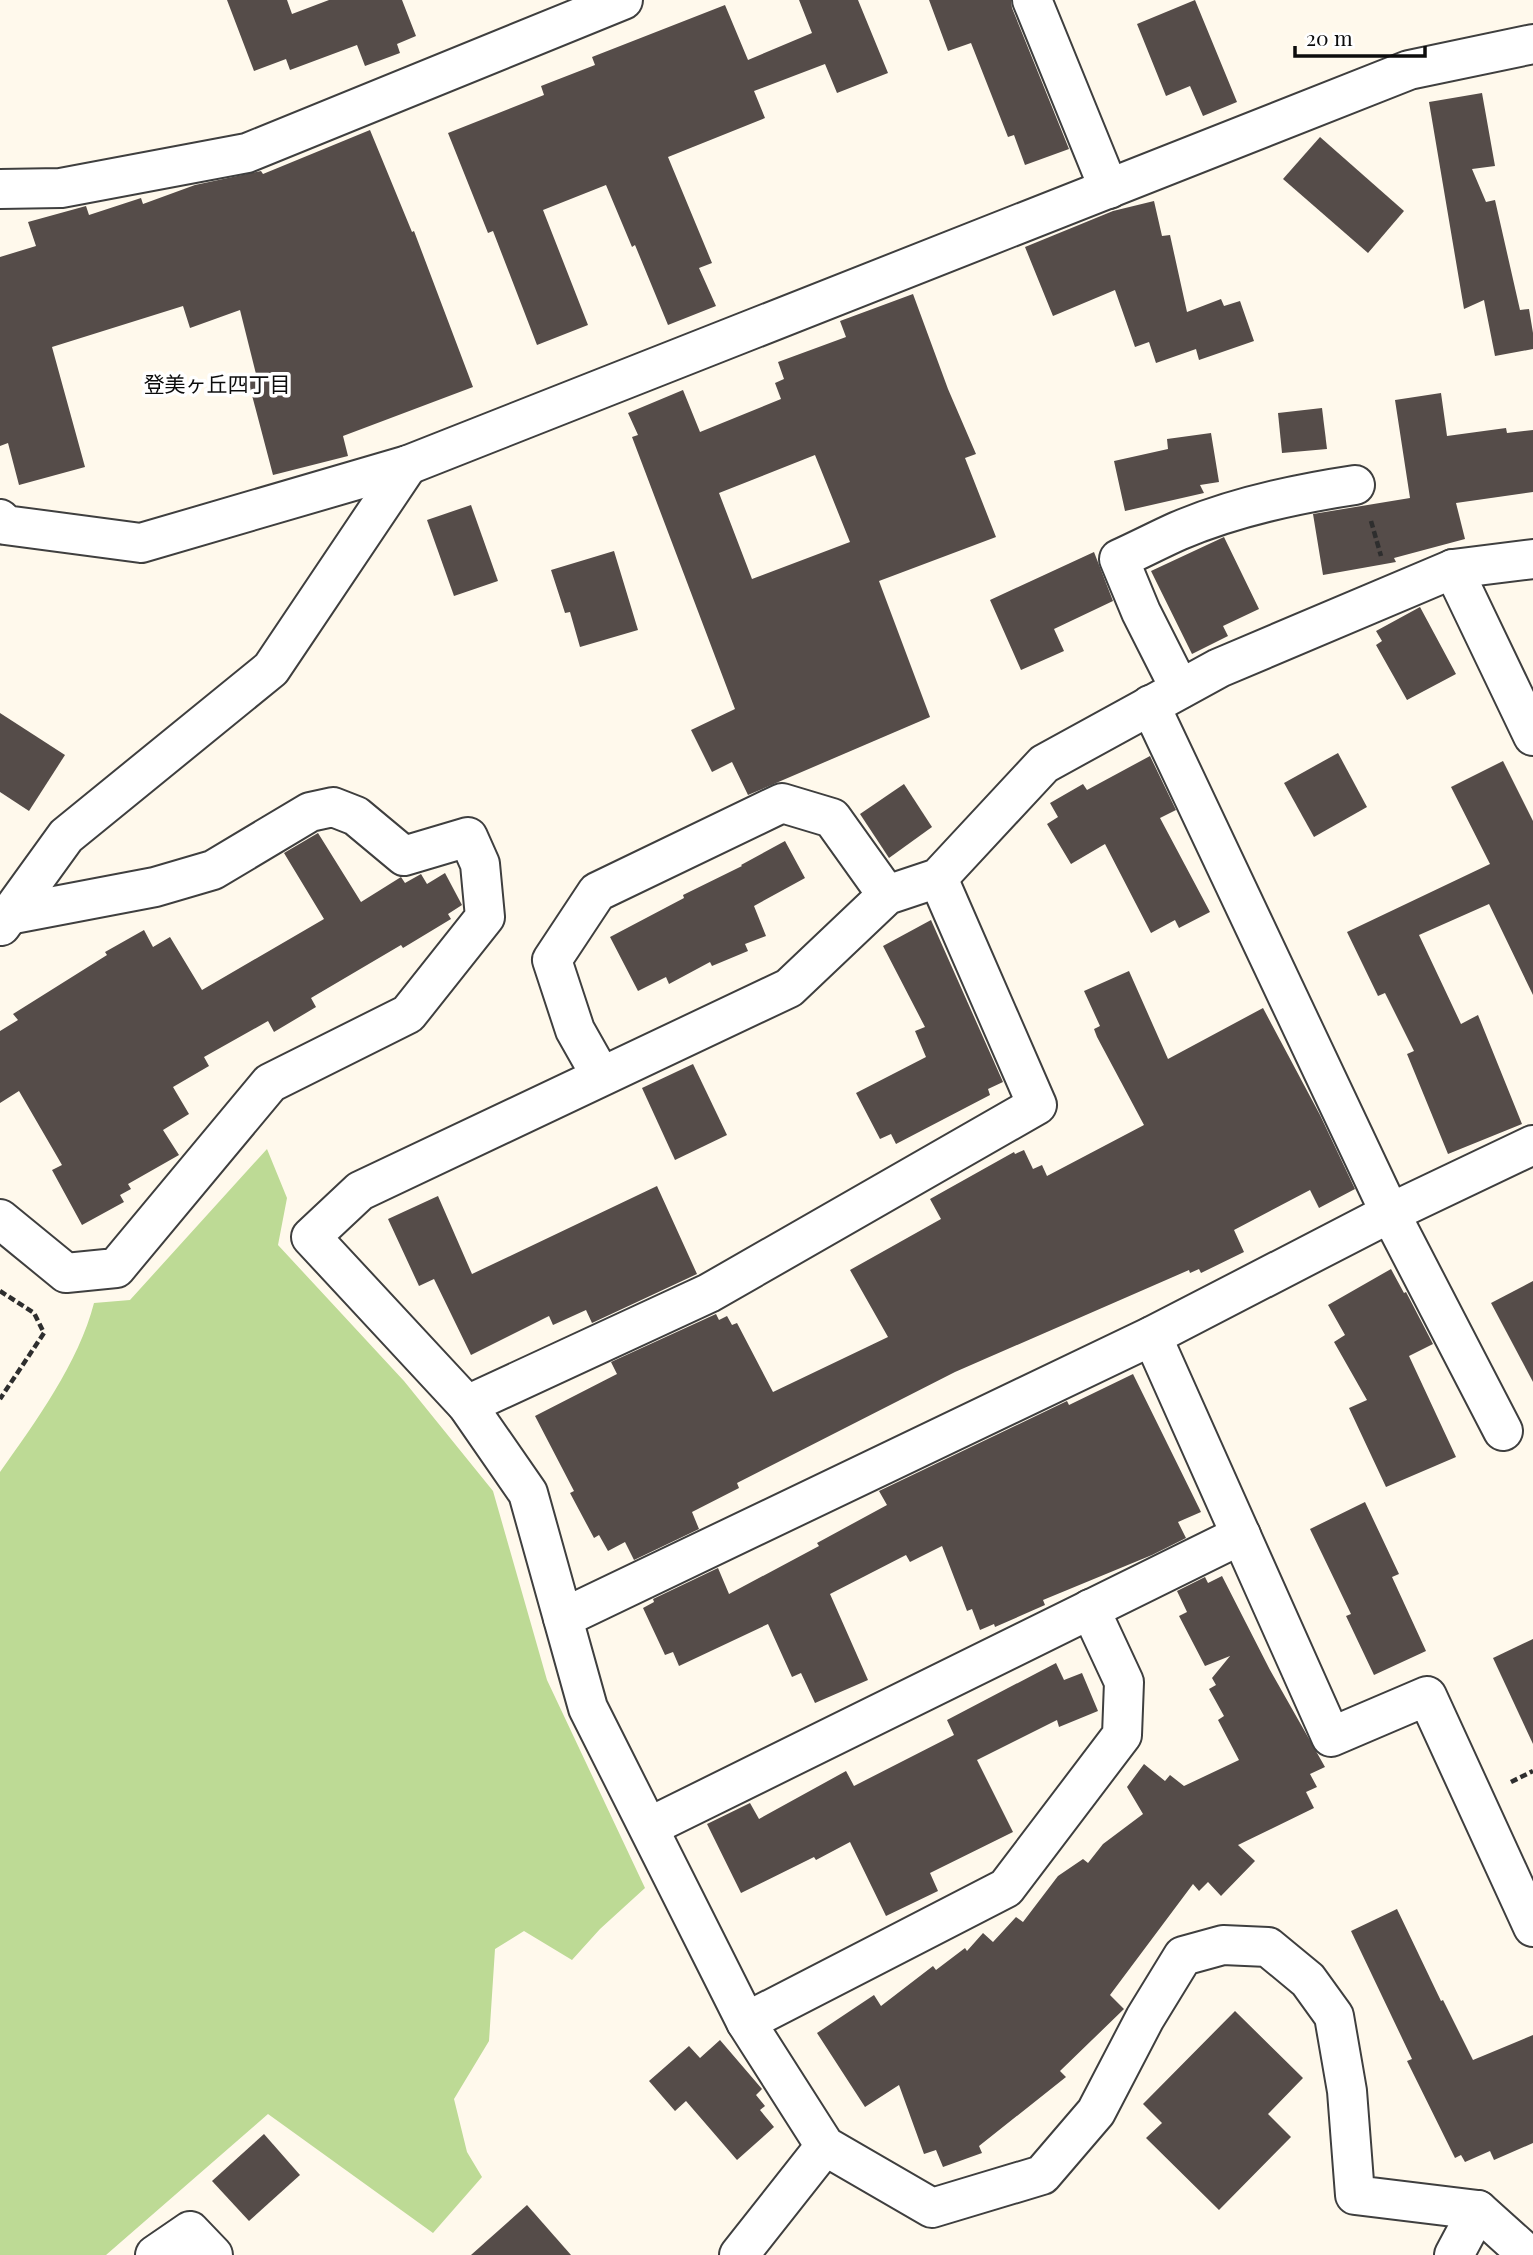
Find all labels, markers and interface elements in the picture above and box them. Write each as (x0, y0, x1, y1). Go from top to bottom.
scale bar (1295, 14, 1424, 58)
text: 20 m (1306, 23, 1353, 51)
district label: 登美ヶ丘四丁目 (144, 369, 291, 397)

